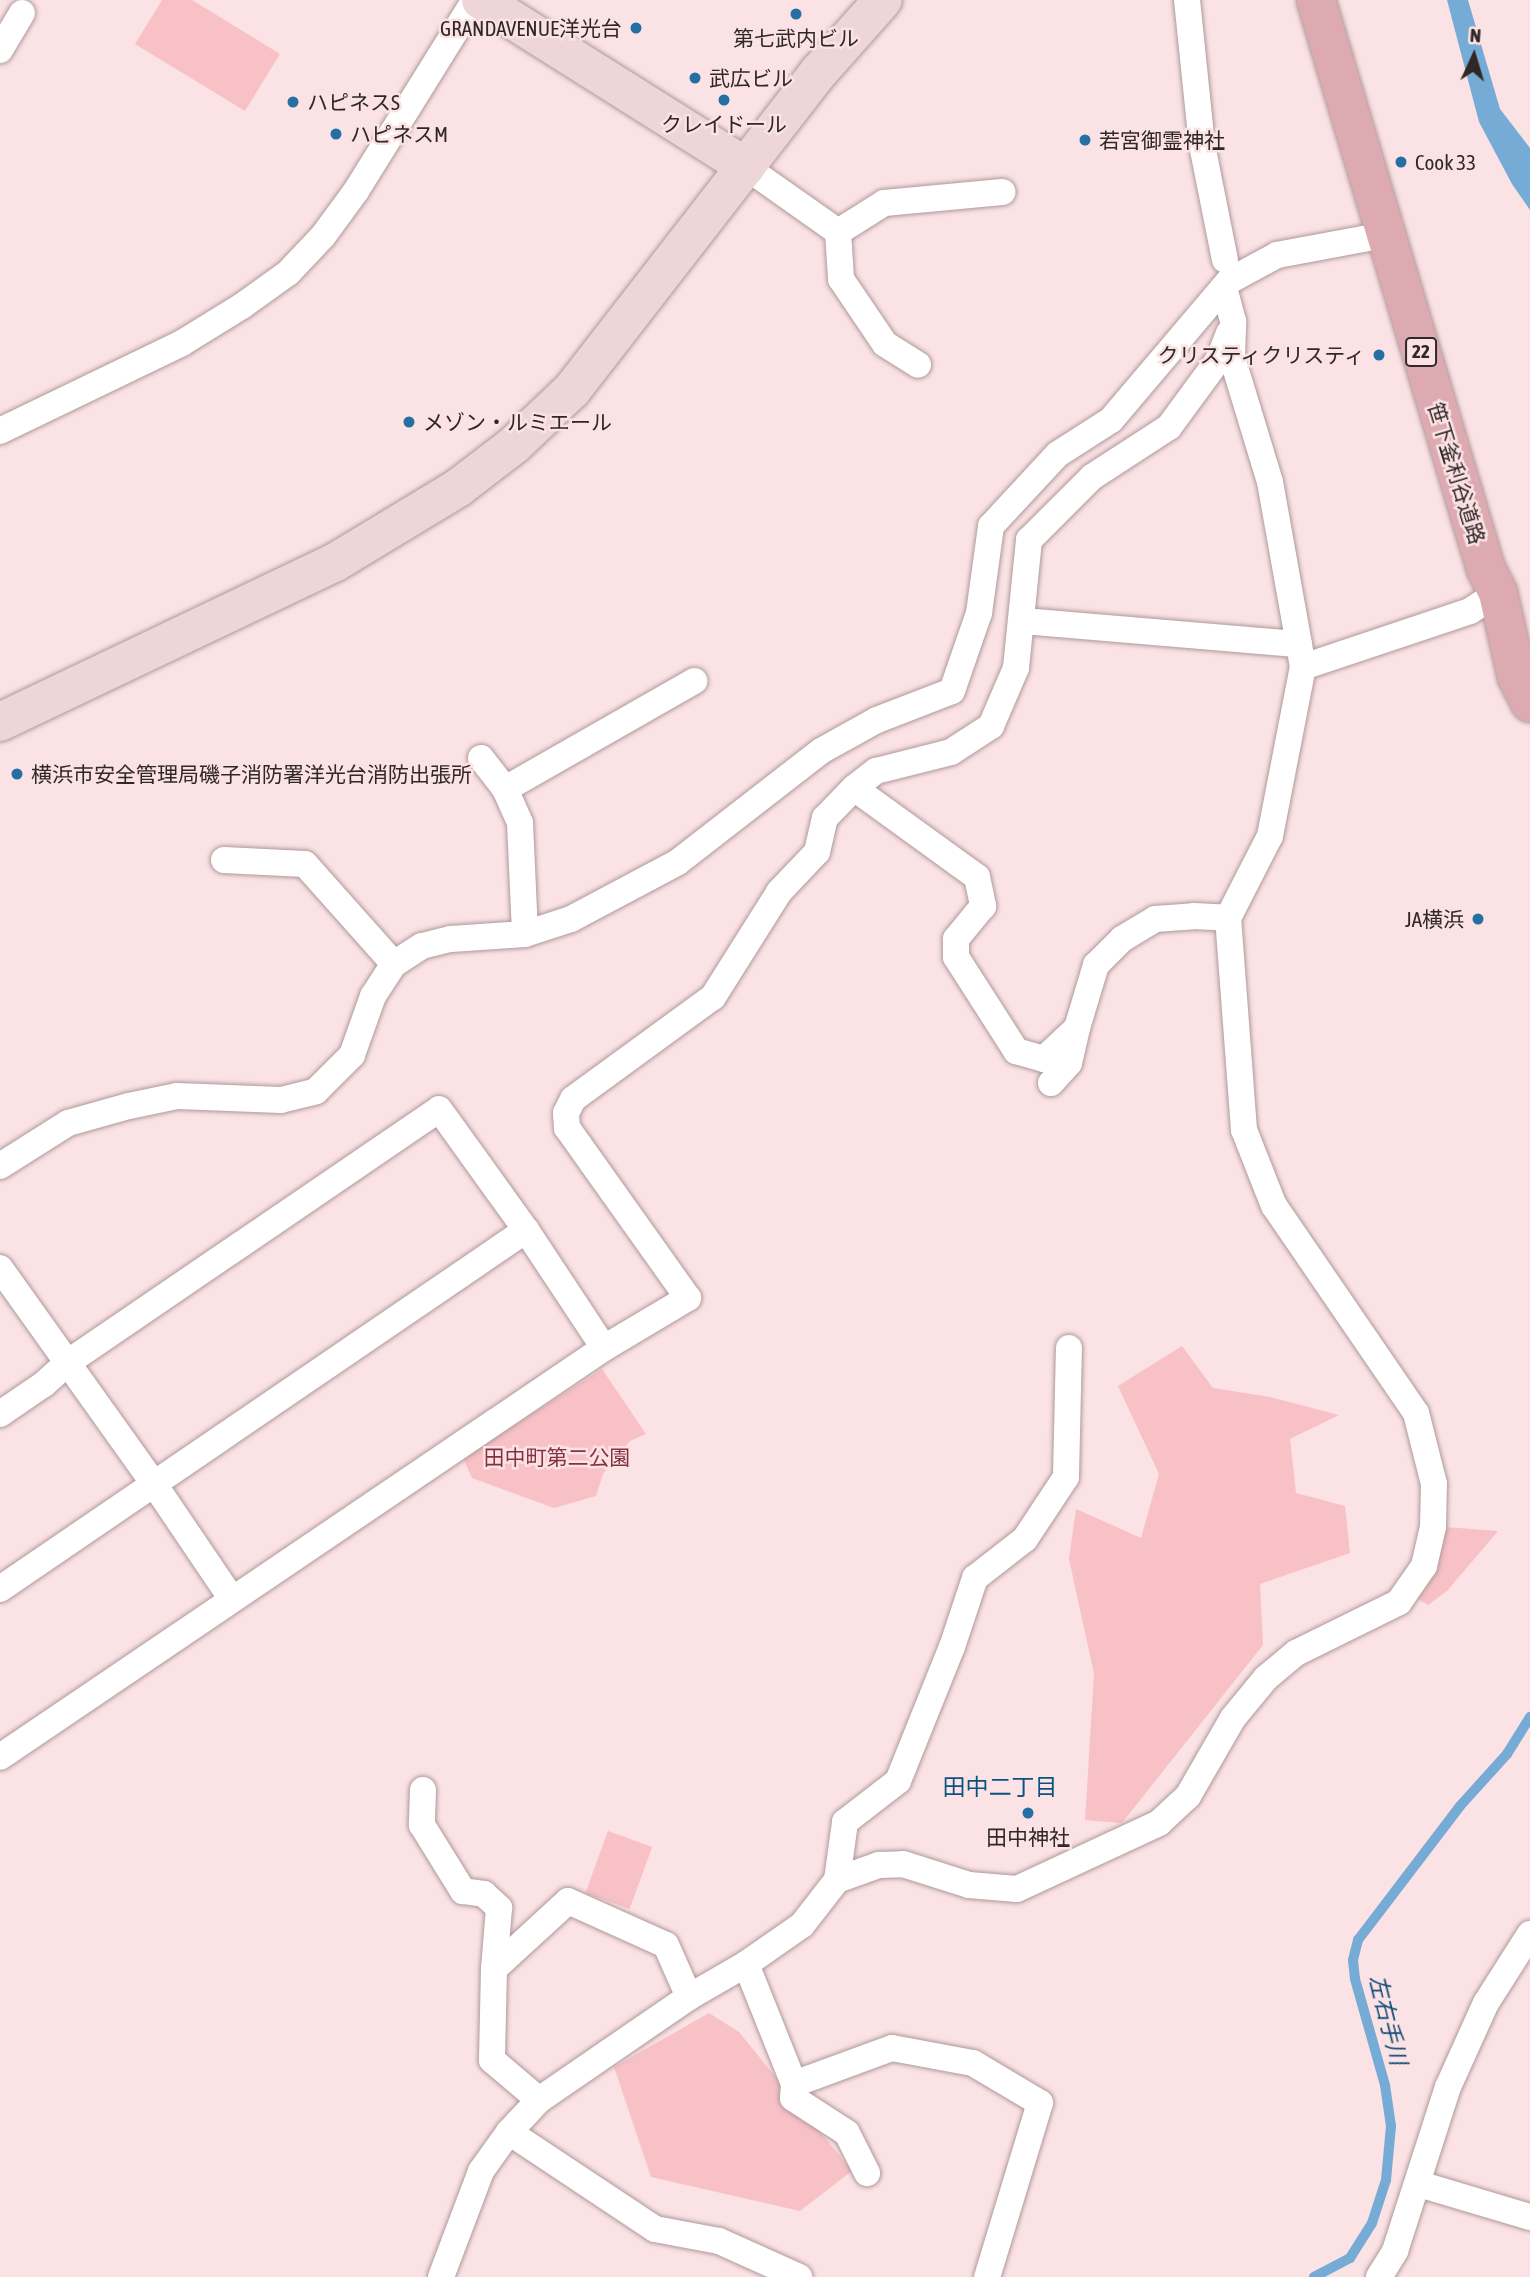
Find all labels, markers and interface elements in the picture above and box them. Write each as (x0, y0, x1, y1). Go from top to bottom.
marker: 第七武内ビル (788, 6, 804, 22)
place label: GRANDAVENUE洋光台 (440, 15, 622, 41)
marker: GRANDAVENUE洋光台 (628, 20, 644, 36)
north arrow (1439, 21, 1509, 91)
text: N (1469, 24, 1482, 46)
place label: 第七武内ビル (733, 25, 859, 51)
place label: 武広ビル (709, 65, 793, 91)
marker: 武広ビル (687, 70, 703, 86)
place label: ハピネスS (307, 89, 400, 115)
marker: クレイドール (716, 92, 732, 108)
marker: ハピネスS (285, 94, 301, 110)
place label: クレイドール (661, 111, 787, 137)
place label: ハピネスM (350, 121, 448, 147)
marker: ハピネスM (328, 126, 344, 142)
place label: 若宮御霊神社 (1099, 127, 1225, 153)
marker: 若宮御霊神社 (1077, 132, 1093, 148)
place label: Cook 33 (1415, 149, 1476, 175)
marker: Cook 33 (1393, 154, 1409, 170)
road number: 22 (1404, 336, 1438, 368)
place label: クリスティクリスティ (1155, 342, 1365, 368)
marker: クリスティクリスティ (1371, 347, 1387, 363)
street label: 笹下釜利谷道路 (1423, 399, 1491, 547)
place label: メゾン・ルミエール (423, 409, 612, 435)
marker: メゾン・ルミエール (401, 414, 417, 430)
place label: 横浜市安全管理局磯子消防署洋光台消防出張所 (31, 761, 472, 787)
marker: 横浜市安全管理局磯子消防署洋光台消防出張所 (9, 766, 25, 782)
place label: JA横浜 (1405, 906, 1464, 932)
marker: JA横浜 (1470, 911, 1486, 927)
park label: 田中町第二公園 (484, 1444, 630, 1470)
district label: 田中二丁目 (943, 1773, 1057, 1801)
marker: 田中神社 (1020, 1805, 1036, 1821)
place label: 田中神社 (986, 1824, 1070, 1850)
water label: 左右手川 (1363, 1972, 1413, 2068)

